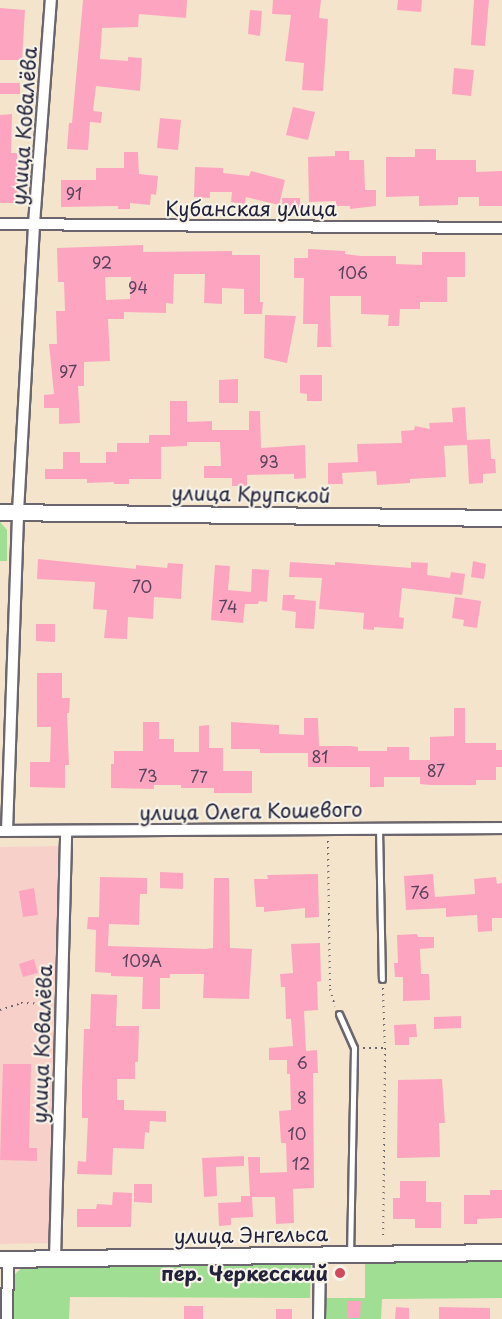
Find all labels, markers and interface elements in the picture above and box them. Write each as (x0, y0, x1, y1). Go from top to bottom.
street label: улица Ковалёва (6, 45, 42, 207)
house number: 91 (66, 183, 82, 203)
street label: Кубанская улица (165, 196, 337, 220)
house number: 92 (92, 252, 112, 272)
house number: 106 (338, 262, 368, 282)
house number: 94 (128, 277, 148, 297)
house number: 97 (59, 361, 77, 381)
house number: 93 (259, 451, 279, 471)
street label: улица Крупской (171, 481, 331, 507)
house number: 70 (132, 576, 152, 596)
house number: 74 (219, 596, 237, 616)
house number: 81 (311, 746, 329, 766)
house number: 87 (427, 760, 445, 780)
house number: 73 (138, 765, 158, 785)
house number: 77 (190, 766, 208, 786)
street label: улица Олега Кошевого (138, 797, 364, 825)
house number: 76 (410, 882, 430, 902)
house number: 109А (122, 950, 162, 970)
street label: улица Ковалёва (27, 964, 57, 1124)
house number: 6 (296, 1052, 308, 1072)
house number: 8 (297, 1087, 307, 1107)
house number: 10 (288, 1123, 306, 1143)
house number: 12 (292, 1153, 310, 1173)
street label: улица Энгельса (173, 1222, 329, 1248)
place label: пер. Черкесский (161, 1261, 328, 1285)
marker: пер. Черкесский (333, 1266, 347, 1280)

